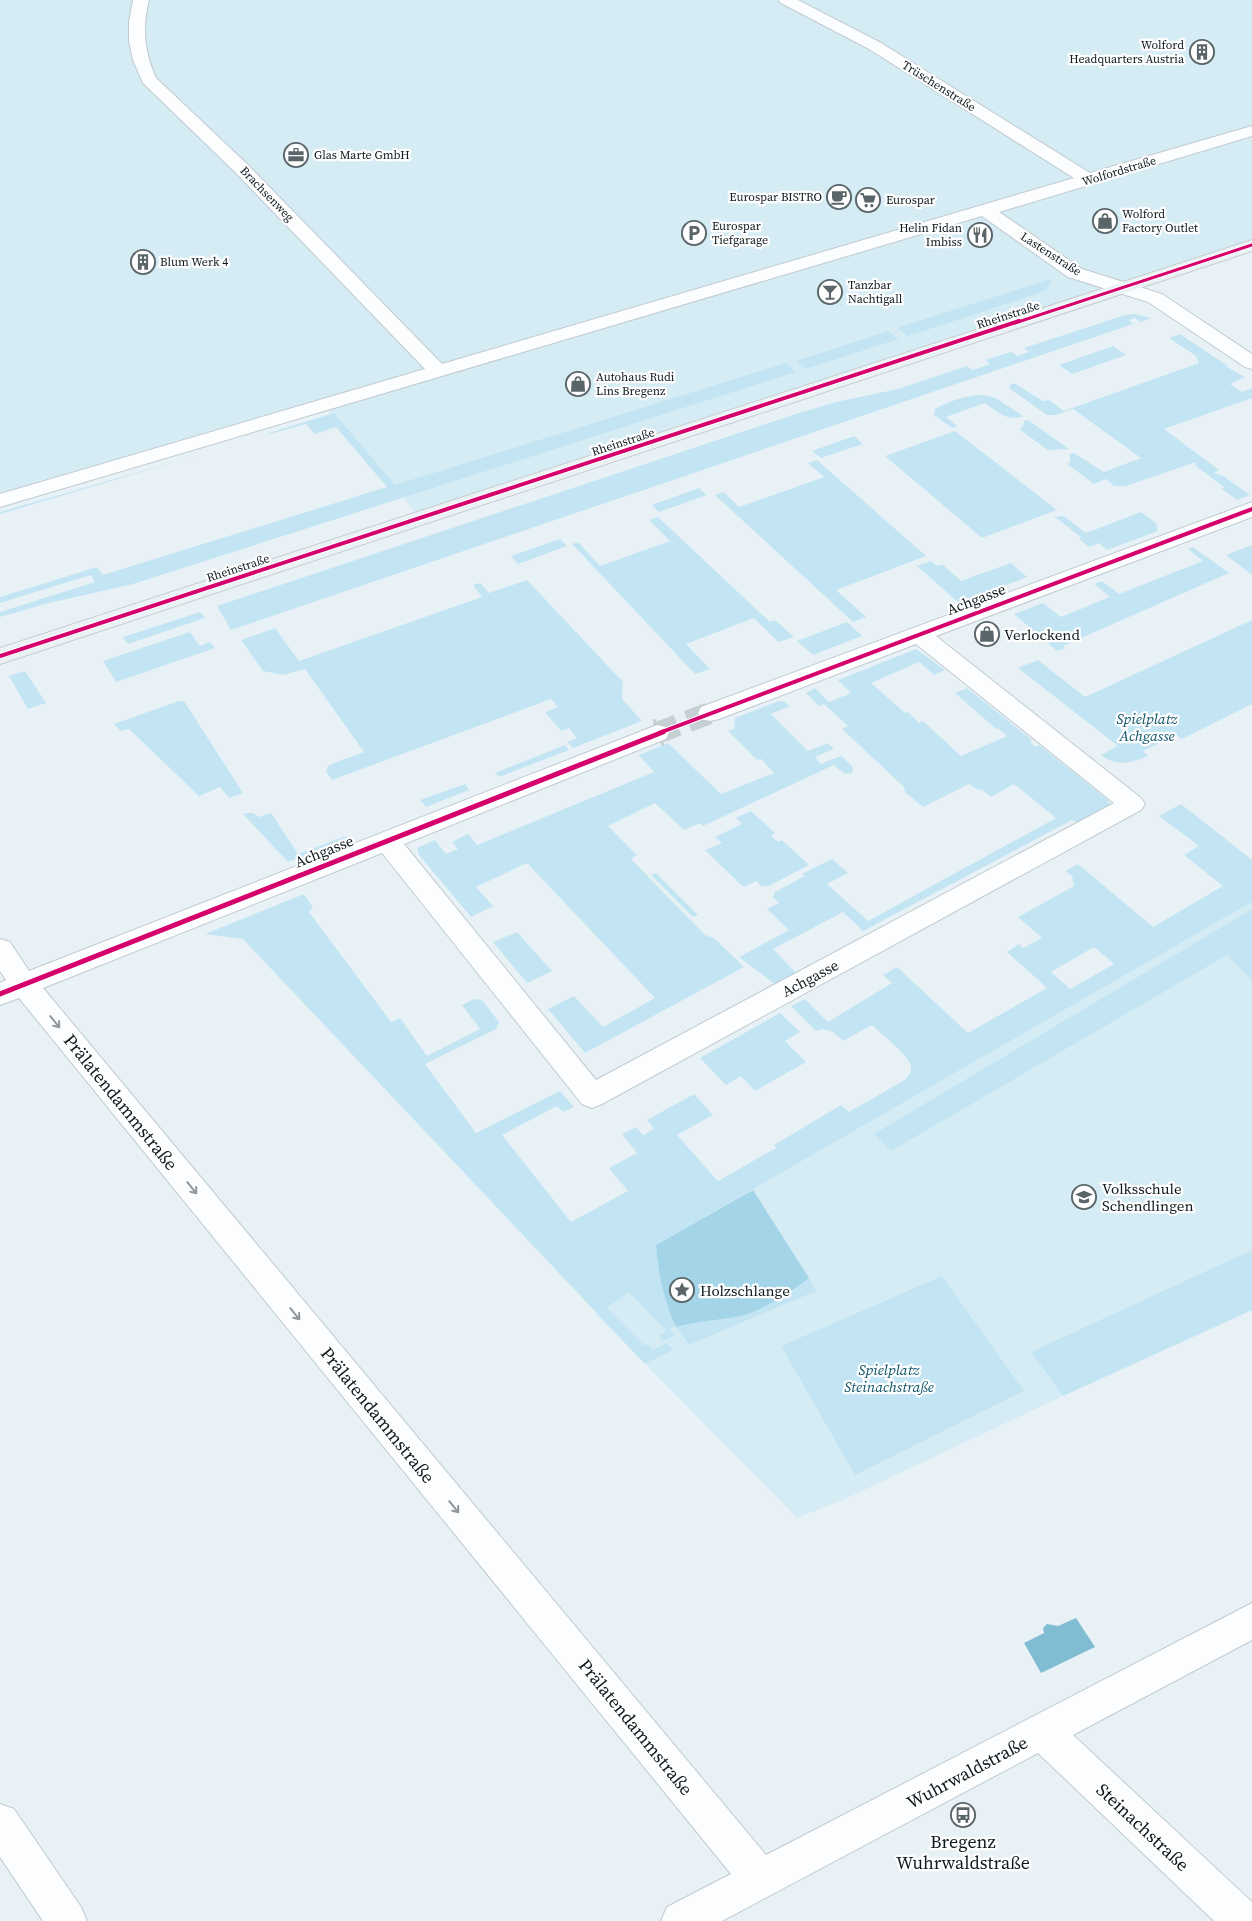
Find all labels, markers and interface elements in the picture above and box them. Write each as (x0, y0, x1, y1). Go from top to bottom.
place label: Wolford Headquarters Austria (1069, 37, 1185, 67)
building icon: Wolford Headquarters Austria (1189, 39, 1215, 65)
street label: Trüschenstraße (899, 57, 979, 115)
office icon: Glas Marte GmbH (283, 142, 309, 168)
place label: Glas Marte GmbH (314, 147, 410, 163)
street label: Wolfordstraße (1080, 152, 1158, 190)
street label: Brachsenweg (237, 163, 297, 225)
cafe icon: Eurospar BISTRO (826, 184, 852, 210)
supermarket icon: Eurospar (855, 187, 881, 213)
place label: Eurospar BISTRO (729, 189, 822, 205)
place label: Eurospar (886, 192, 935, 208)
place label: Wolford Factory Outlet (1122, 206, 1198, 236)
shop icon: Wolford Factory Outlet (1092, 208, 1118, 234)
place label: Eurospar Tiefgarage (712, 218, 768, 248)
parking icon: Eurospar Tiefgarage (681, 220, 707, 246)
place label: Helin Fidan Imbiss (899, 220, 962, 250)
restaurant icon: Helin Fidan Imbiss (967, 222, 993, 248)
street label: Lastenstraße (1018, 228, 1084, 280)
building icon: Blum Werk 4 (130, 249, 156, 275)
place label: Blum Werk 4 (160, 254, 228, 270)
place label: Tanzbar Nachtigall (848, 277, 903, 307)
bar icon: Tanzbar Nachtigall (817, 279, 843, 305)
street label: Rheinstraße (974, 297, 1042, 333)
place label: Autohaus Rudi Lins Bregenz (596, 369, 675, 399)
shop icon: Autohaus Rudi Lins Bregenz (565, 371, 591, 397)
street label: Rheinstraße (589, 424, 657, 460)
street label: Rheinstraße (204, 550, 272, 586)
street label: Achgasse (943, 578, 1009, 620)
shop icon: Verlockend (974, 621, 1000, 647)
place label: Verlockend (1004, 624, 1080, 645)
park label: Spielplatz Achgasse (1117, 708, 1179, 746)
street label: Achgasse (292, 830, 357, 872)
street label: Achgasse (778, 954, 842, 1002)
one-way arrow (50, 1016, 61, 1029)
street label: Prälatendammstraße (58, 1029, 184, 1175)
place label: Volksschule Schendlingen (1102, 1178, 1194, 1216)
one-way arrow (186, 1182, 197, 1195)
school or university icon: Volksschule Schendlingen (1071, 1184, 1097, 1210)
place icon: Holzschlange (669, 1277, 695, 1303)
place label: Holzschlange (700, 1280, 790, 1301)
one-way arrow (290, 1307, 301, 1320)
street label: Prälatendammstraße (315, 1342, 441, 1488)
park label: Spielplatz Steinachstraße (844, 1359, 934, 1397)
one-way arrow (449, 1500, 460, 1513)
street label: Prälatendammstraße (573, 1654, 699, 1800)
street label: Wuhrwaldstraße (902, 1730, 1032, 1814)
street label: Steinachstraße (1091, 1777, 1195, 1877)
bus stop icon: Bregenz Wuhrwaldstraße (950, 1802, 976, 1828)
place label: Bregenz Wuhrwaldstraße (896, 1829, 1030, 1875)

